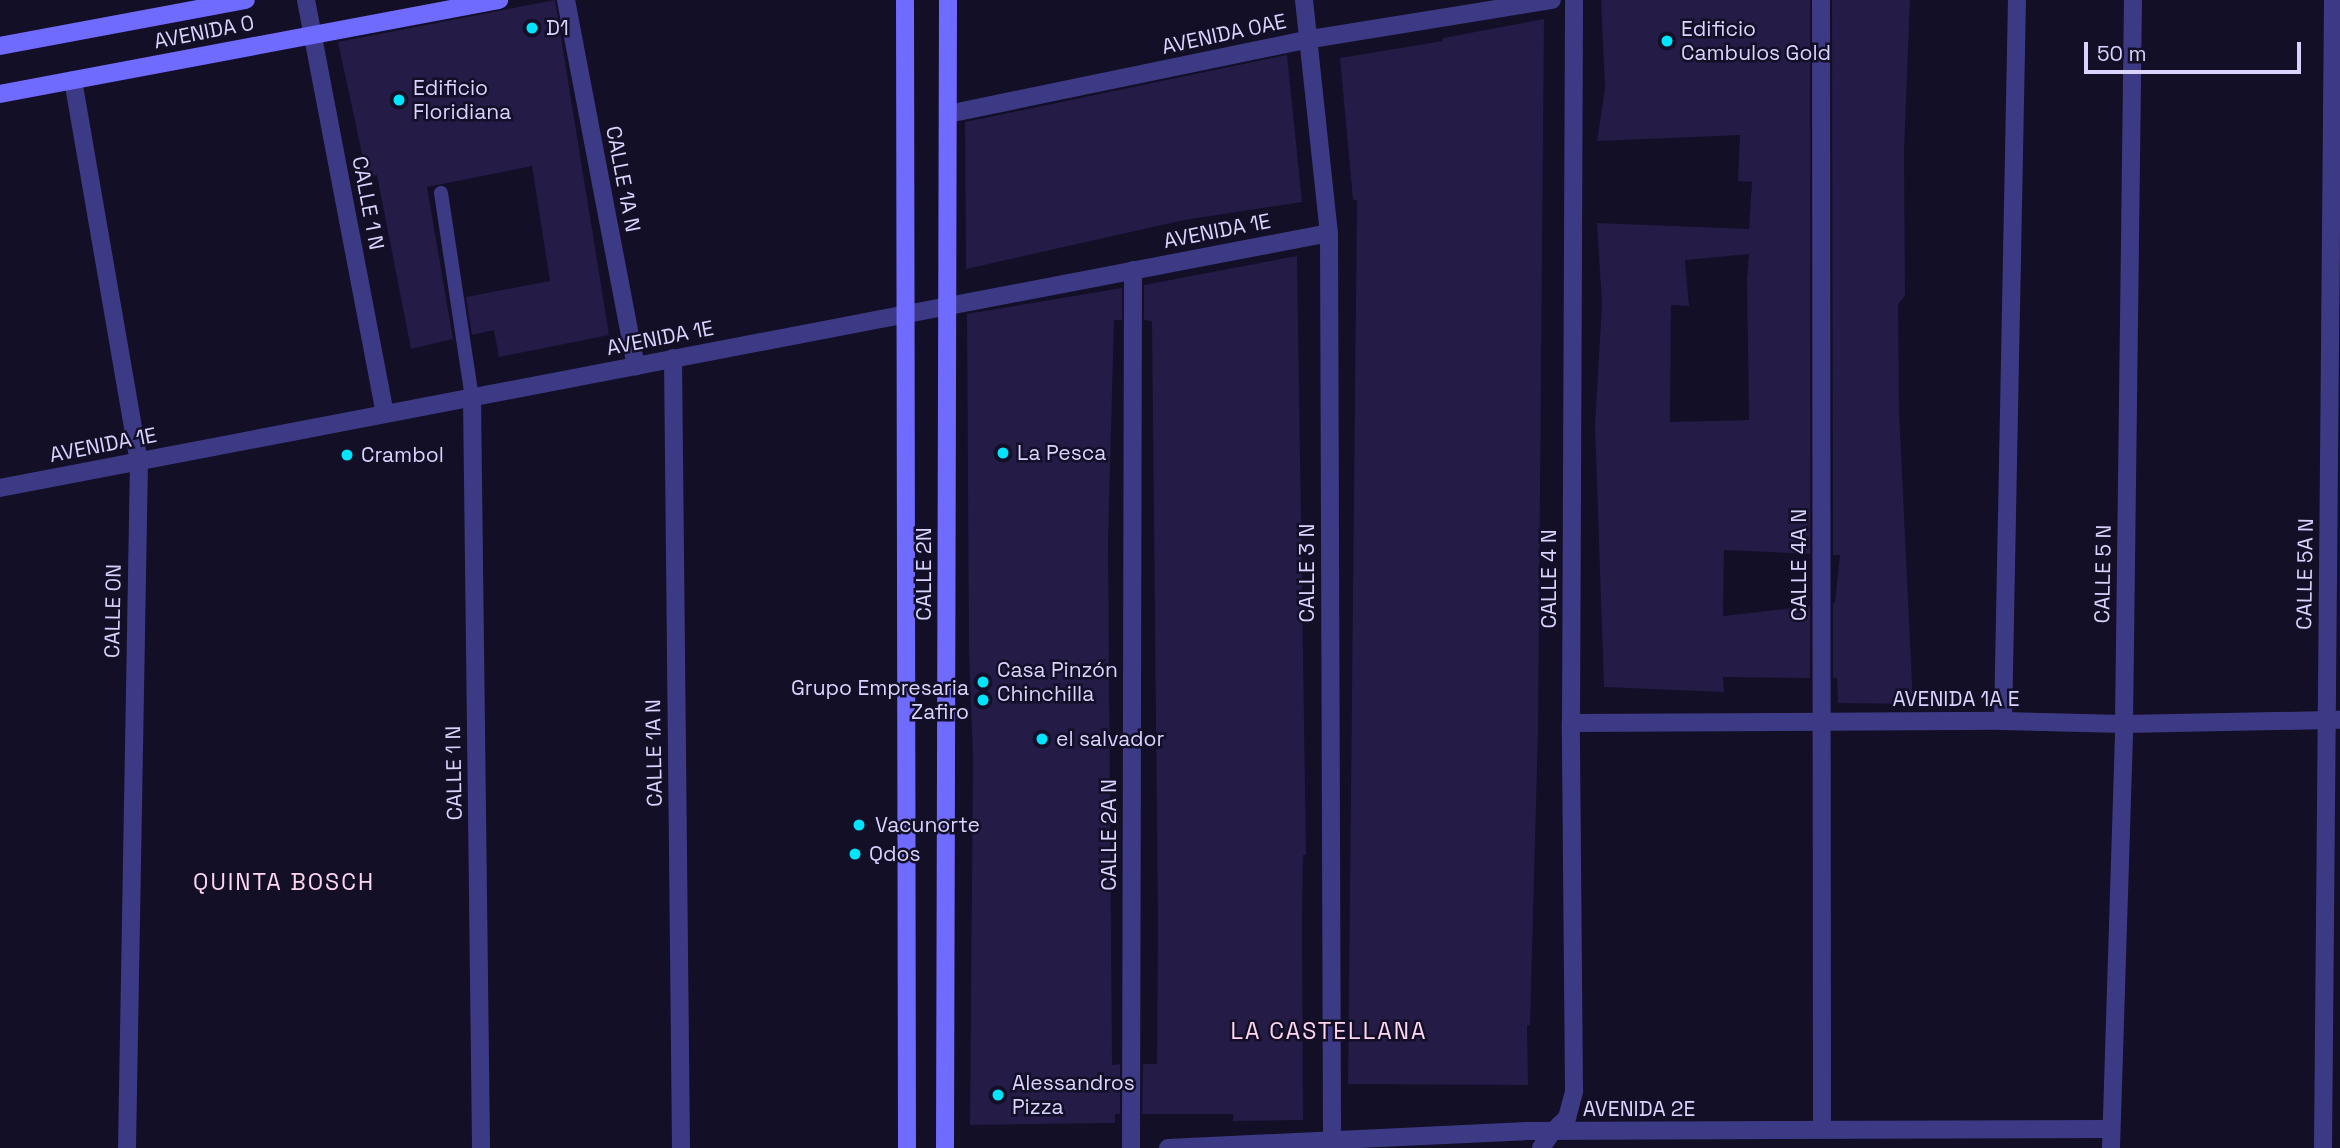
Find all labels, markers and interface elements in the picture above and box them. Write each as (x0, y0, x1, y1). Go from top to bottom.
street label: AVENIDA 0AE (1159, 8, 1289, 60)
street label: AVENIDA 0 (152, 10, 256, 54)
place label: D1 (546, 15, 569, 41)
place label: Edificio Cambulos Gold (1681, 16, 1831, 66)
marker: D1 (524, 20, 540, 36)
scale bar (2088, 28, 2305, 72)
marker: Edificio Cambulos Gold (1659, 33, 1675, 49)
text: 50 m (2097, 40, 2147, 67)
place label: Edificio Floridiana (413, 75, 511, 125)
marker: Edificio Floridiana (391, 92, 407, 108)
street label: CALLE 1A N (600, 124, 646, 234)
street label: CALLE 1 N (347, 154, 389, 252)
street label: AVENIDA 1E (1161, 208, 1273, 254)
street label: AVENIDA 1E (604, 315, 716, 361)
street label: AVENIDA 1E (47, 422, 159, 468)
place label: La Pesca (1017, 440, 1106, 466)
place label: Crambol (361, 442, 444, 468)
marker: La Pesca (995, 445, 1011, 461)
marker: Crambol (339, 447, 355, 463)
street label: CALLE 4A N (1786, 509, 1812, 621)
street label: CALLE 5A N (2291, 518, 2319, 630)
street label: CALLE 3 N (1294, 524, 1320, 622)
street label: CALLE 5 N (2090, 524, 2116, 624)
street label: CALLE 2N (911, 527, 937, 621)
street label: CALLE 4 N (1536, 529, 1562, 629)
street label: CALLE 0N (100, 564, 126, 658)
place label: Casa Pinzón Chinchilla (997, 657, 1118, 707)
marker: Casa Pinzón Chinchilla (975, 674, 991, 690)
place label: Grupo Empresaria Zafiro (791, 675, 969, 725)
street label: AVENIDA 1A E (1892, 686, 2020, 712)
marker: Grupo Empresaria Zafiro (975, 692, 991, 708)
street label: CALLE 1A N (640, 699, 668, 807)
street label: CALLE 1 N (441, 725, 467, 821)
place label: el salvador (1056, 726, 1164, 752)
marker: el salvador (1034, 731, 1050, 747)
street label: CALLE 2A N (1096, 779, 1122, 891)
place label: Vacunorte (875, 812, 980, 838)
marker: Vacunorte (849, 815, 869, 835)
place label: Qdos (869, 841, 921, 867)
marker: Qdos (847, 846, 863, 862)
district label: QUINTA BOSCH (194, 868, 374, 896)
district label: LA CASTELLANA (1232, 1017, 1426, 1045)
place label: Alessandros Pizza (1012, 1070, 1135, 1120)
marker: Alessandros Pizza (990, 1087, 1006, 1103)
street label: AVENIDA 2E (1583, 1096, 1695, 1122)

